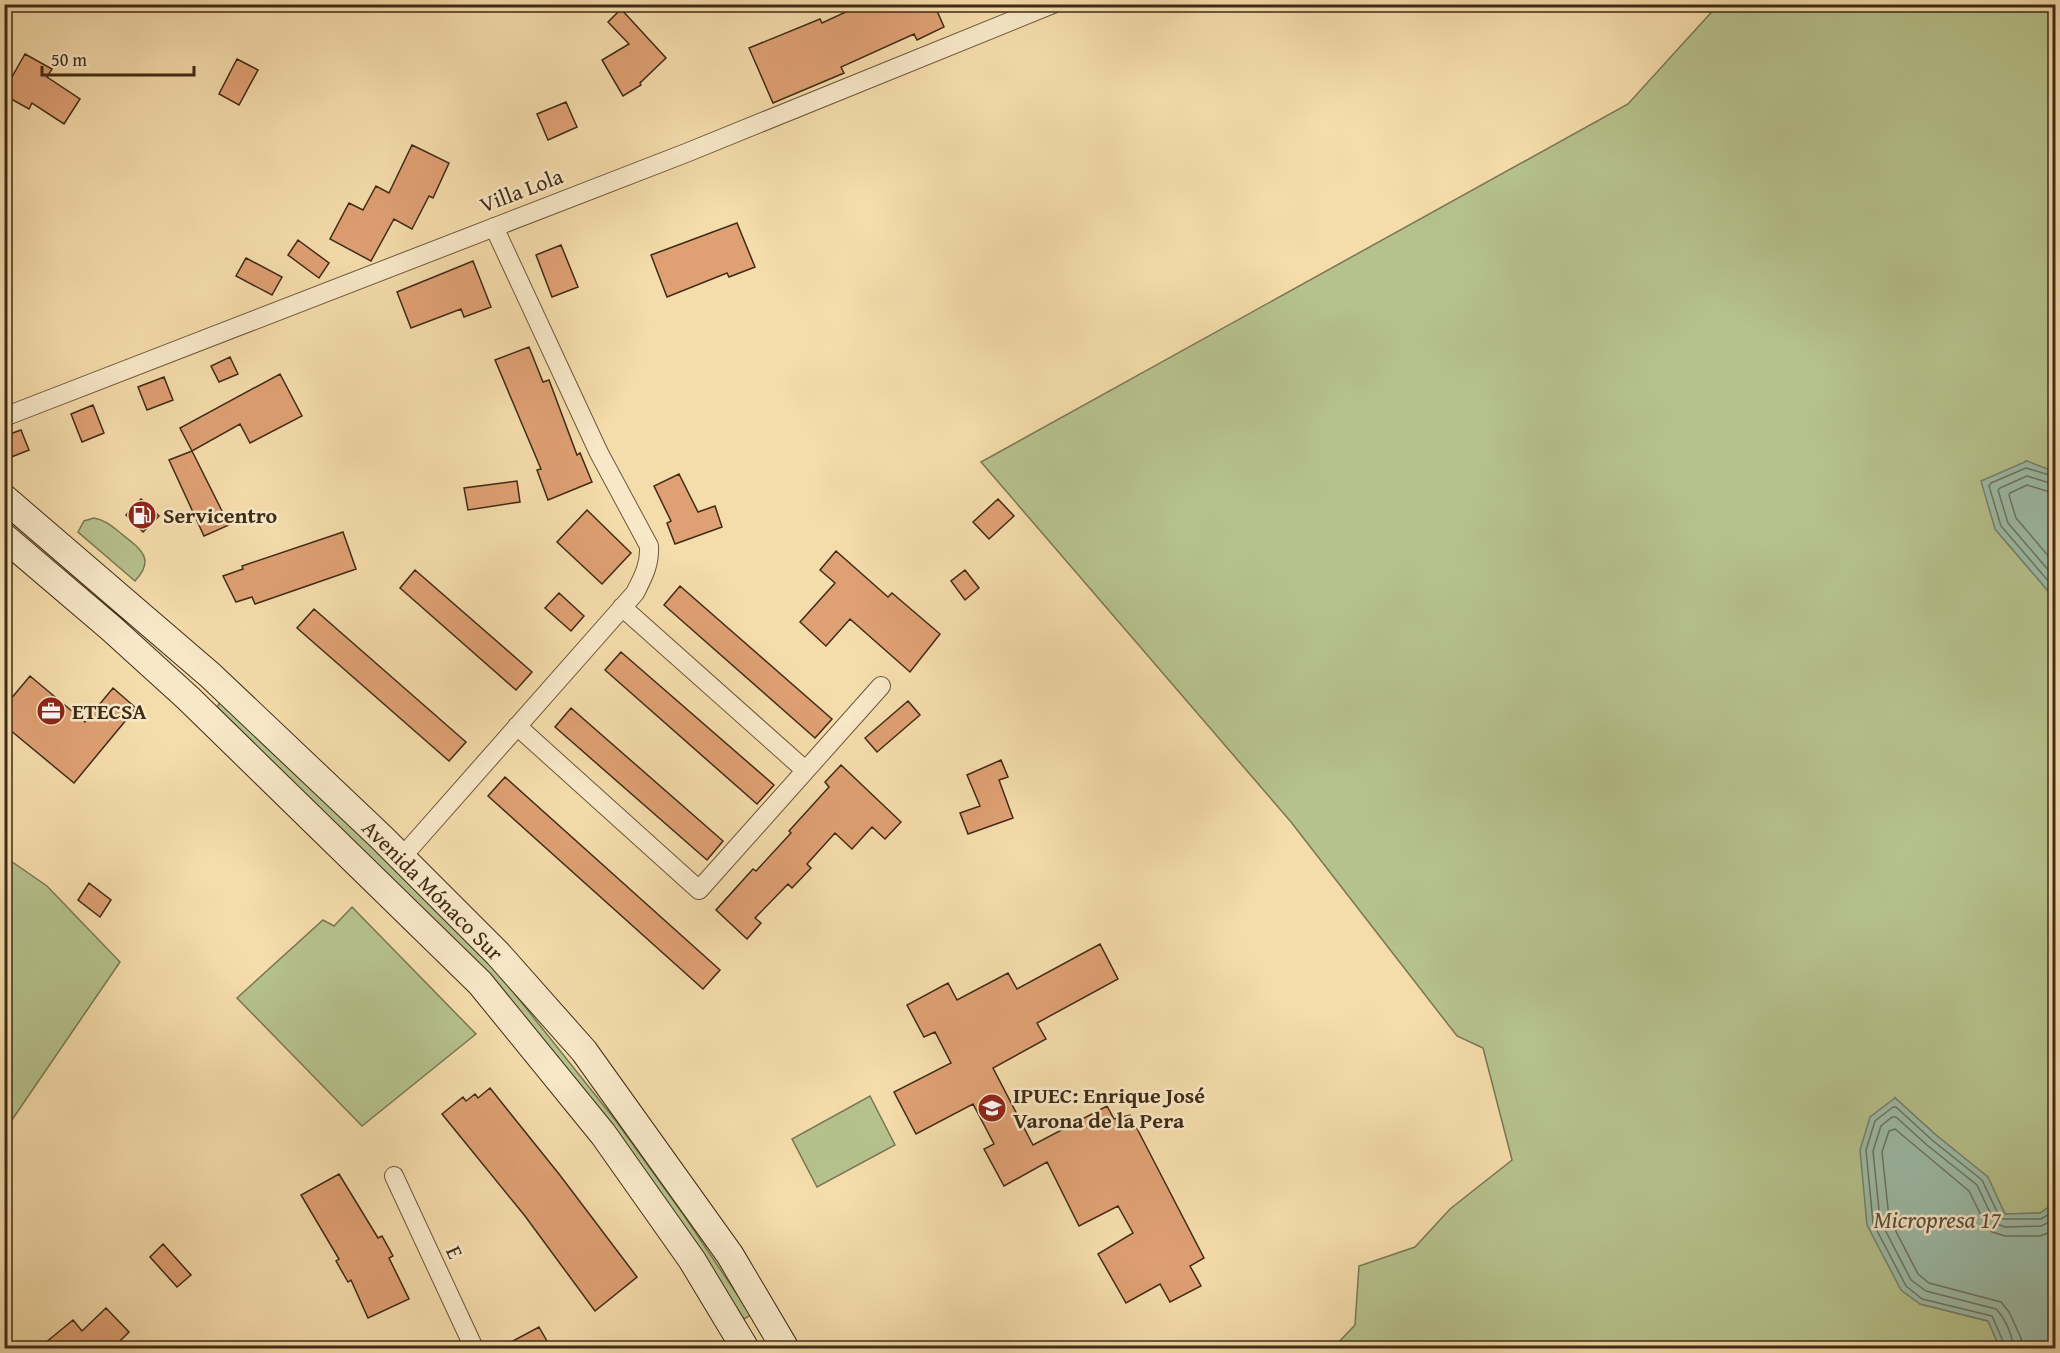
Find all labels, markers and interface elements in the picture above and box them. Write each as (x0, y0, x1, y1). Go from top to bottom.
scale bar (42, 39, 194, 77)
text: 50 m (51, 46, 87, 73)
street label: Villa Lola (475, 159, 568, 220)
fuel station icon: Servicentro (126, 499, 158, 531)
place label: Servicentro (163, 499, 278, 531)
office icon: ETECSA (35, 695, 67, 727)
place label: ETECSA (72, 695, 147, 727)
street label: Avenida Mónaco Sur (355, 812, 511, 968)
place label: IPUEC: Enrique José Varona de la Pera (1013, 1079, 1205, 1136)
school or university icon: IPUEC: Enrique José Varona de la Pera (976, 1092, 1008, 1124)
water label: Micropresa 17 (1873, 1202, 2001, 1237)
street label: E (438, 1240, 472, 1264)

